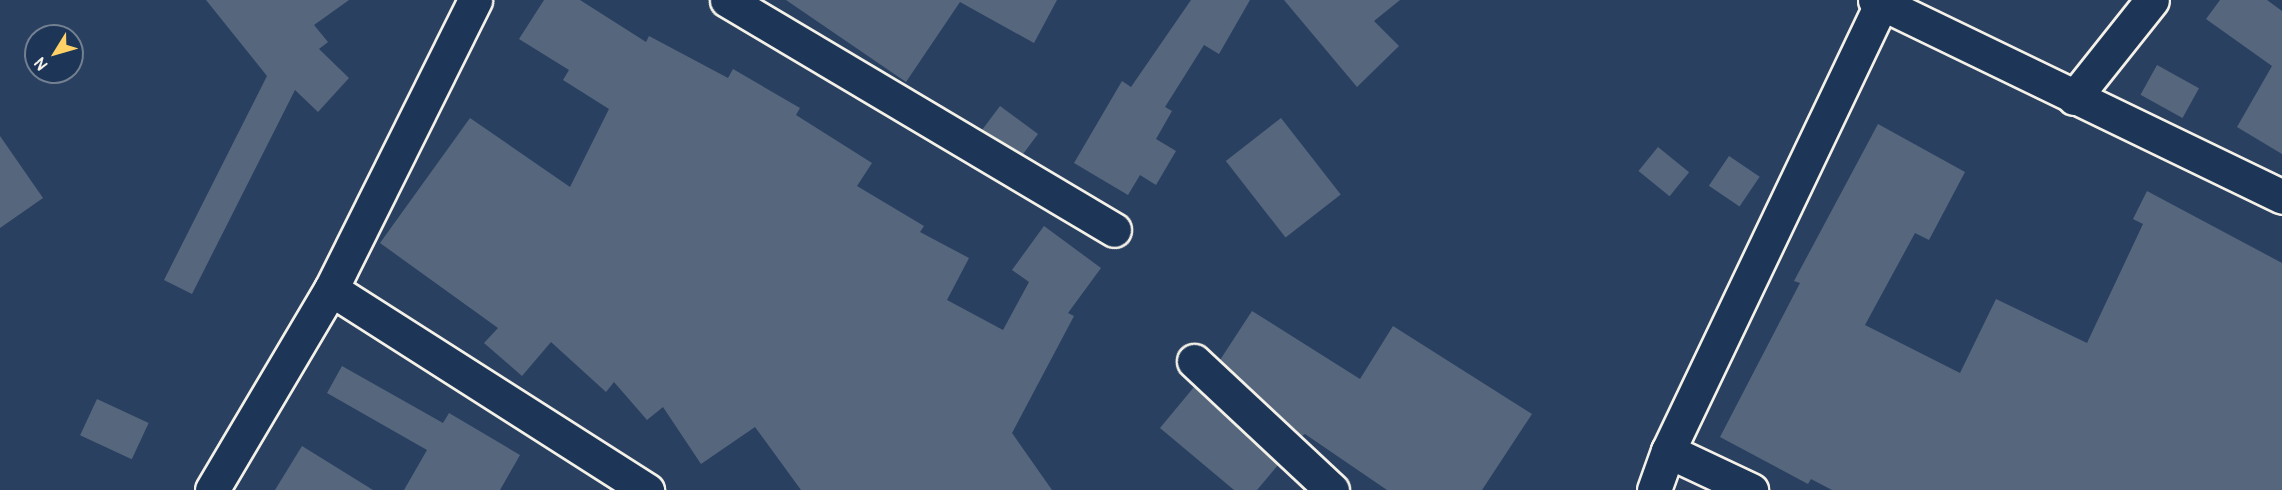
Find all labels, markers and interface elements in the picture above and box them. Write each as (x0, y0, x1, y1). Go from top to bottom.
north arrow (24, 24, 84, 84)
text: N (30, 53, 52, 74)

